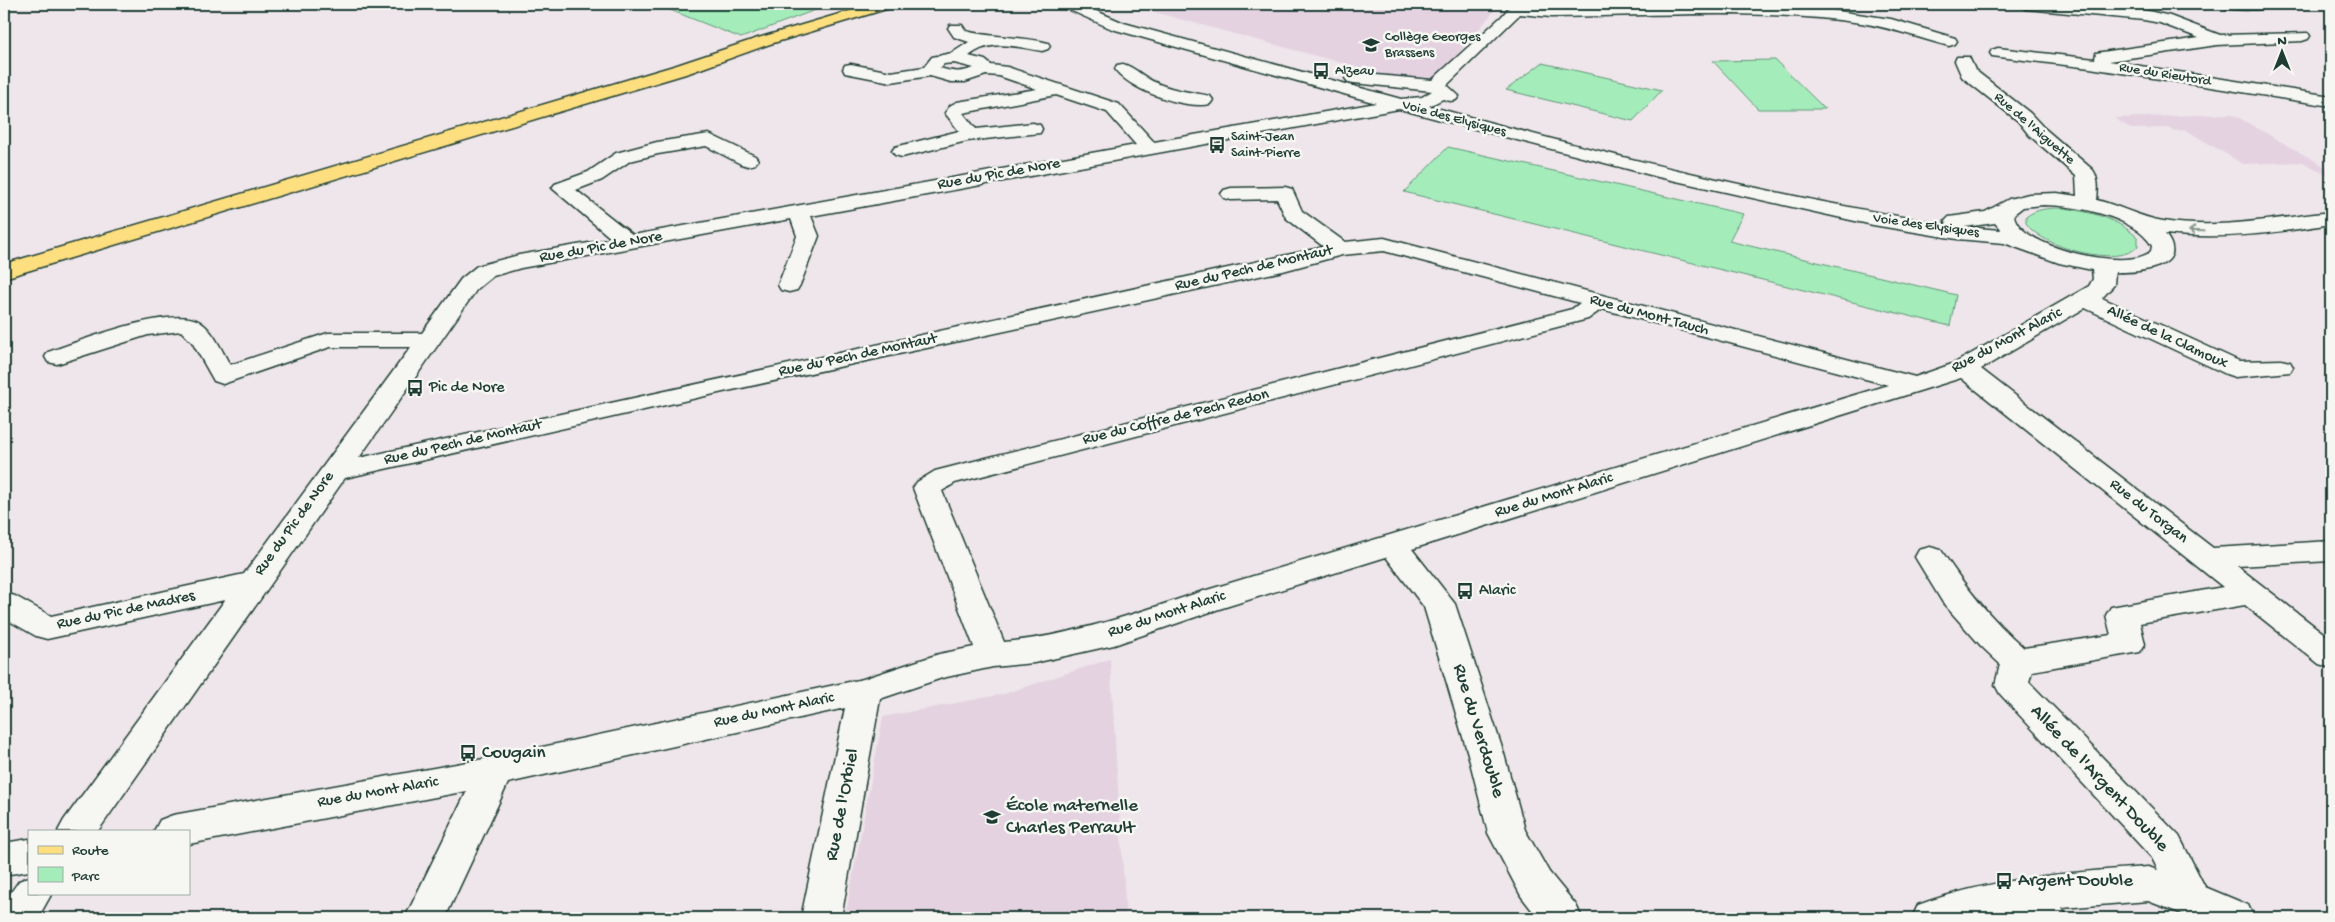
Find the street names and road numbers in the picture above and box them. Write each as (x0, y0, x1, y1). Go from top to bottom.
street label: Rue du Rieutord (2118, 59, 2214, 91)
street label: Rue de l'Aiguette (1990, 89, 2078, 169)
street label: Voie des Elysiques (1399, 97, 1509, 141)
street label: Rue du Pic de Nore (936, 155, 1063, 195)
street label: Voie des Elysiques (1871, 210, 1981, 242)
street label: Rue du Pic de Nore (538, 228, 665, 268)
street label: Rue du Pech de Montaut (1173, 241, 1336, 296)
street label: Rue du Mont Tauch (1587, 291, 1711, 341)
street label: Allée de la Clamoux (2104, 302, 2231, 375)
street label: Rue du Mont Alaric (1949, 304, 2066, 378)
street label: Rue du Pech de Montaut (777, 330, 940, 382)
street label: Rue du Coffre de Pech Redon (1081, 386, 1272, 450)
street label: Rue du Pech de Montaut (382, 415, 545, 470)
street label: Rue du Pic de Nore (251, 468, 340, 580)
street label: Rue du Mont Alaric (1493, 469, 1616, 523)
street label: Rue du Torgan (2105, 475, 2191, 549)
street label: Rue du Pic de Madres (55, 587, 198, 635)
street label: Rue du Mont Alaric (1106, 587, 1229, 643)
street label: Rue du Verdouble (1447, 661, 1509, 801)
street label: Rue du Mont Alaric (712, 689, 836, 733)
street label: Allée de l'Argent Double (2025, 701, 2173, 858)
street label: Rue de l'Orbiel (821, 747, 865, 863)
street label: Rue du Mont Alaric (316, 773, 440, 813)

